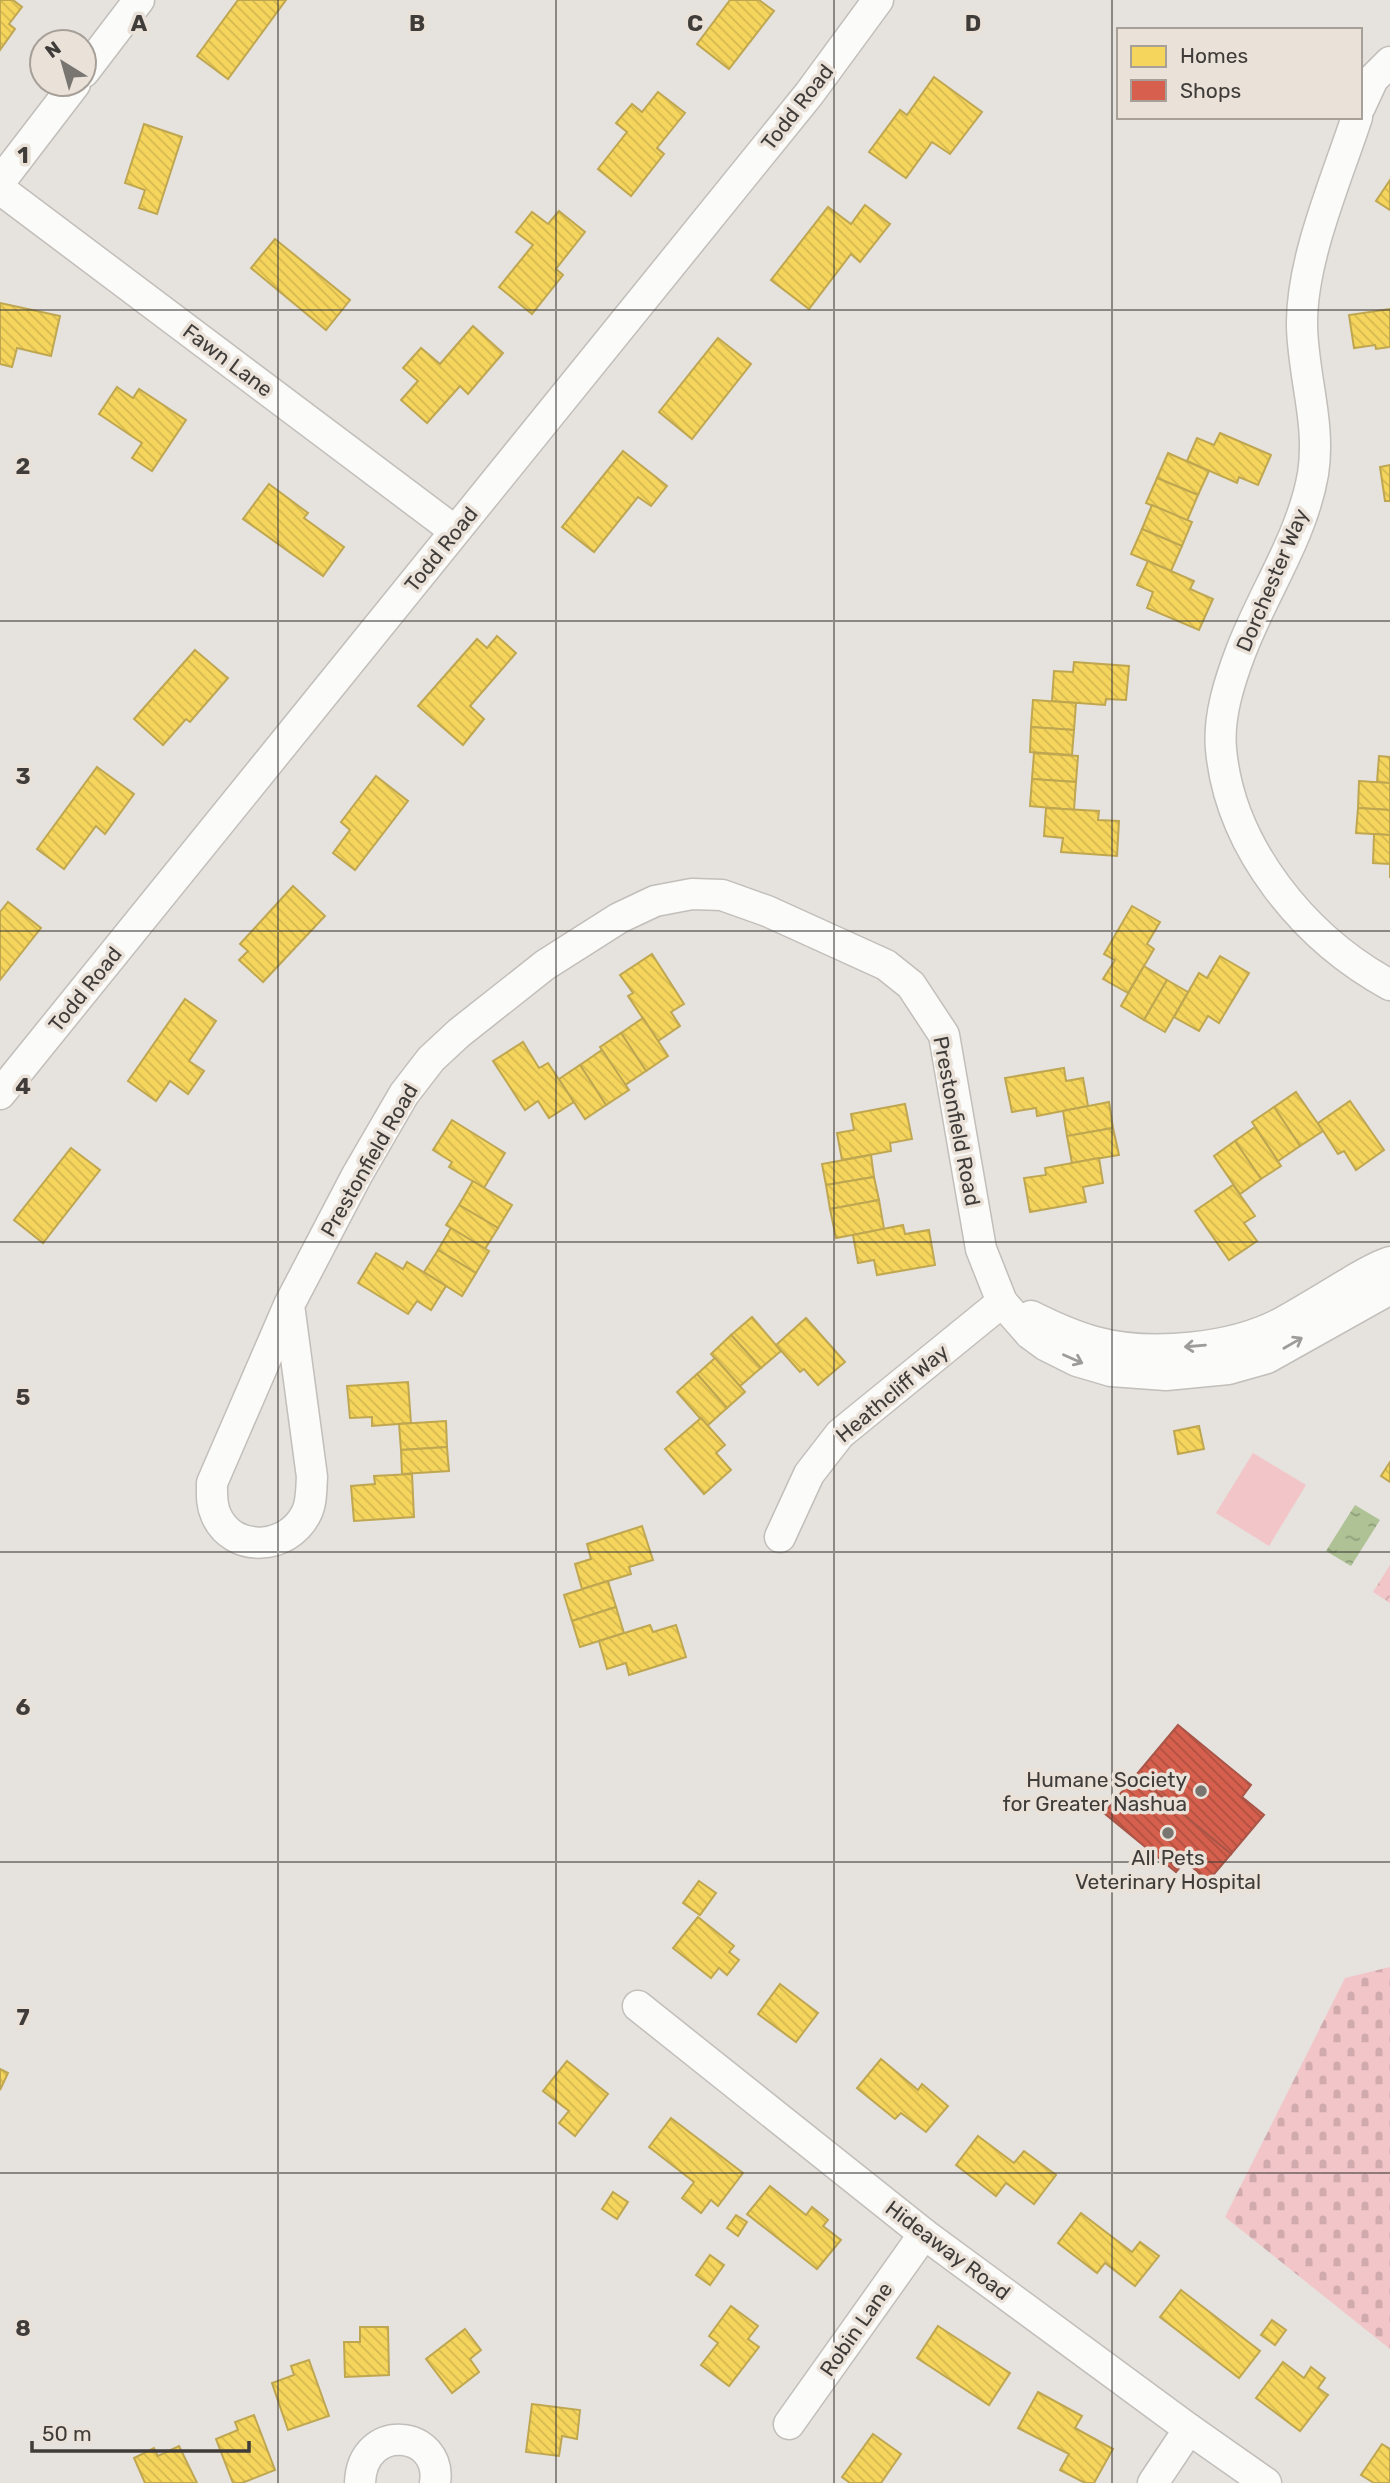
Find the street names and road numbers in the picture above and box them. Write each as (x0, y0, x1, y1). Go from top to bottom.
street label: Todd Road (756, 59, 838, 155)
street label: Fawn Lane (178, 318, 278, 402)
street label: Todd Road (399, 501, 483, 597)
street label: Dorchester Way (1231, 504, 1313, 655)
street label: Todd Road (43, 941, 127, 1037)
street label: Prestonfield Road (928, 1034, 986, 1208)
street label: Prestonfield Road (315, 1079, 423, 1241)
street label: Heathcliff Way (831, 1338, 954, 1447)
street label: Hideaway Road (881, 2195, 1015, 2305)
street label: Robin Lane (814, 2277, 898, 2381)

